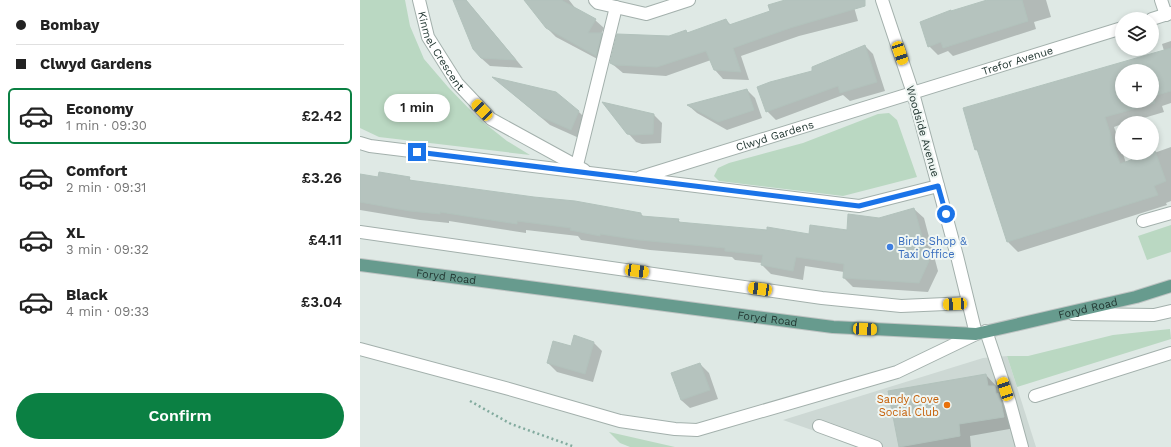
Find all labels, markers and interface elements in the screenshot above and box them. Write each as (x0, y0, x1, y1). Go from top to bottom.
street label: Kinmel Crescent (415, 10, 467, 94)
map controls (1115, 12, 1159, 160)
button: layers (1115, 12, 1159, 56)
text: Bombay (40, 16, 99, 34)
car (890, 40, 910, 66)
street label: Trefor Avenue (980, 44, 1055, 78)
text: Clwyd Gardens (40, 55, 152, 73)
button: + (1115, 64, 1159, 108)
street label: Woodside Avenue (903, 84, 942, 178)
callout: 1 min (384, 94, 450, 122)
car (469, 97, 495, 123)
icon: car (18, 98, 54, 134)
text: Economy (66, 100, 133, 118)
text: 1 min (400, 100, 434, 115)
text: £2.42 (301, 107, 342, 125)
button: − (1115, 116, 1159, 160)
text: 1 min · 09:30 (66, 118, 147, 133)
street label: Clwyd Gardens (734, 118, 816, 154)
route end (408, 143, 426, 161)
icon: car (18, 160, 54, 196)
text: Comfort (66, 162, 127, 180)
text: £3.26 (302, 169, 342, 187)
text: 2 min · 09:31 (66, 180, 146, 195)
route start (937, 205, 955, 223)
icon: car (18, 222, 54, 258)
text: XL (66, 224, 85, 242)
text: £4.11 (308, 231, 342, 249)
place label: Birds Shop & Taxi Office (898, 235, 967, 261)
text: 3 min · 09:32 (66, 242, 149, 257)
marker: Birds Shop & Taxi Office (885, 242, 895, 252)
car (624, 263, 650, 279)
street label: Foryd Road (415, 266, 477, 287)
car (747, 281, 773, 297)
icon: car (18, 284, 54, 320)
text: Black (66, 286, 108, 304)
text: £3.04 (301, 293, 342, 311)
street label: Foryd Road (1057, 295, 1119, 322)
car (943, 297, 967, 311)
text: 4 min · 09:33 (66, 304, 149, 319)
street label: Foryd Road (737, 309, 798, 329)
car (853, 322, 877, 336)
car (996, 376, 1014, 402)
button: Confirm (16, 393, 344, 439)
place label: Sandy Cove Social Club (877, 393, 939, 419)
marker: Sandy Cove Social Club (942, 400, 952, 410)

